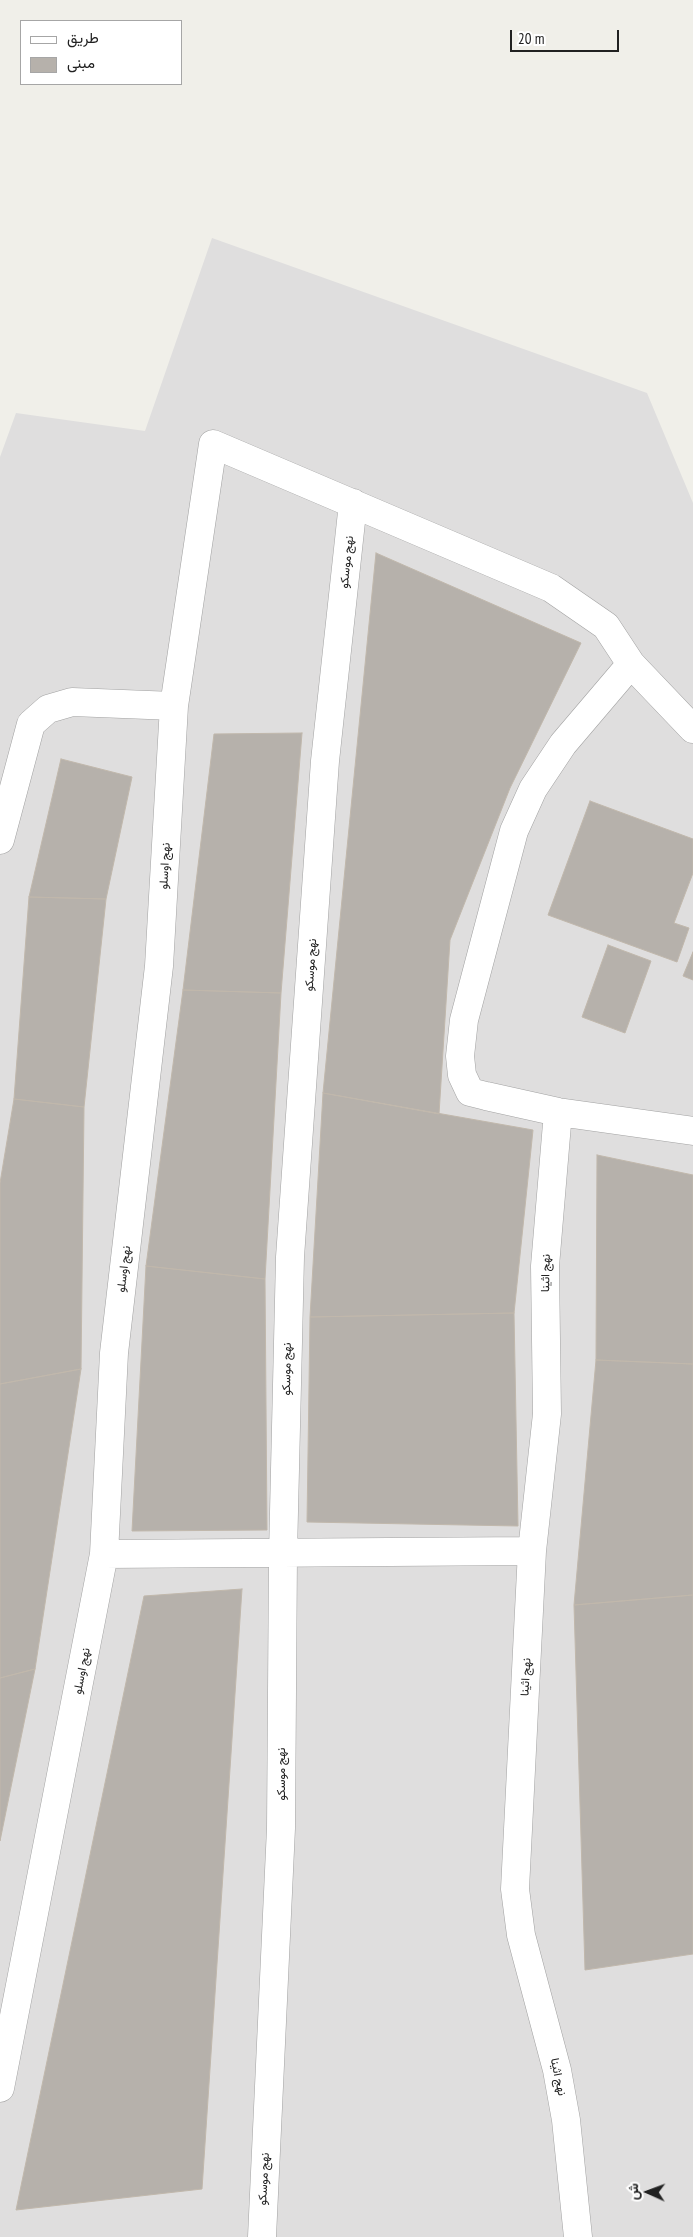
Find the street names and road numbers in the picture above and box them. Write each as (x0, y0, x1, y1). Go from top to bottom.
street label: نهج موسكو (337, 535, 357, 589)
street label: نهج اوسلو (157, 842, 173, 890)
street label: نهج موسكو (302, 938, 320, 992)
street label: نهج اوسلو (114, 1245, 134, 1293)
street label: نهج اثينا (538, 1254, 554, 1292)
street label: نهج موسكو (279, 1342, 295, 1396)
street label: نهج اوسلو (70, 1647, 94, 1695)
street label: نهج اثينا (518, 1658, 534, 1696)
street label: نهج موسكو (275, 1748, 289, 1800)
street label: نهج اثينا (547, 2057, 569, 2097)
street label: نهج موسكو (255, 2152, 273, 2206)

